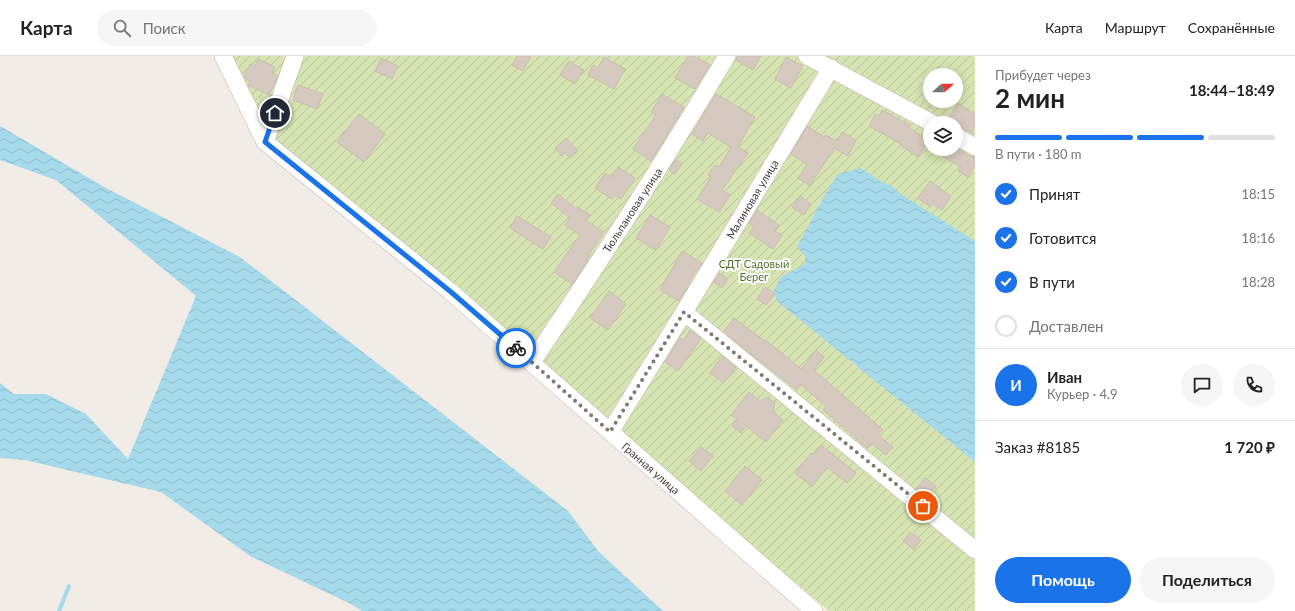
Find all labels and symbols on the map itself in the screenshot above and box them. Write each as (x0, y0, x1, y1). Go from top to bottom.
north arrow (923, 68, 963, 108)
pin (258, 96, 292, 130)
street label: Малиновая улица (723, 157, 781, 241)
street label: Тюльпановая улица (600, 165, 664, 255)
park label: СДТ Садовый Берег (719, 257, 789, 283)
courier (496, 328, 536, 368)
street label: Гранная улица (619, 439, 683, 497)
pin (906, 489, 940, 523)

